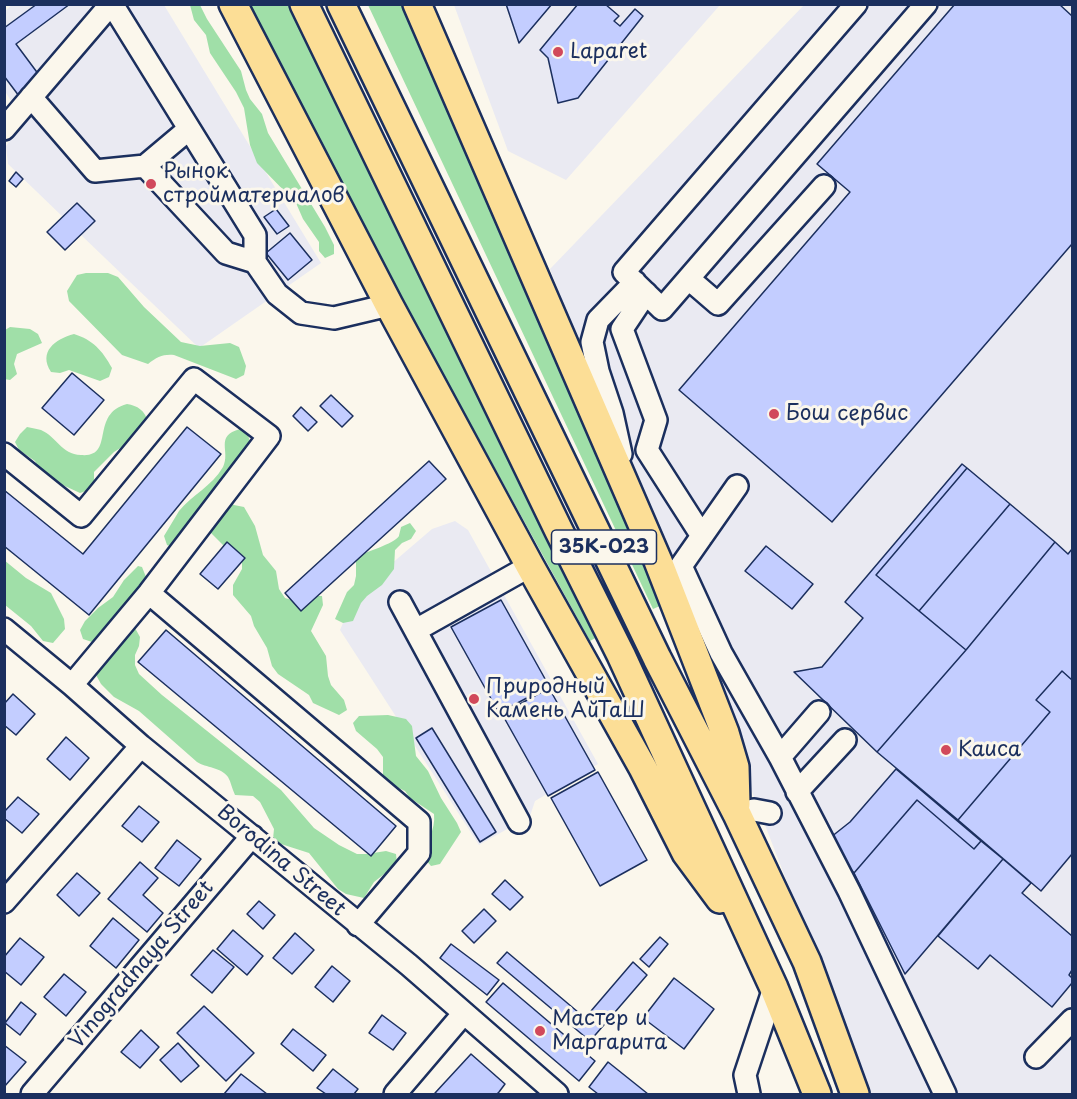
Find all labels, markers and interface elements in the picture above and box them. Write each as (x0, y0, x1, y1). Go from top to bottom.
place label: Laparet (570, 39, 647, 65)
marker: Laparet (551, 45, 565, 59)
place label: Рынок стройматериалов (163, 159, 345, 209)
marker: Рынок стройматериалов (144, 177, 158, 191)
place label: Бош сервис (786, 401, 908, 427)
marker: Бош сервис (767, 407, 781, 421)
road number: 35К-023 (552, 530, 656, 564)
place label: Природный Камень АйТаШ (486, 674, 645, 724)
marker: Природный Камень АйТаШ (467, 692, 481, 706)
place label: Каиса (958, 737, 1021, 763)
marker: Каиса (939, 743, 953, 757)
street label: Borodina Street (212, 800, 350, 922)
street label: Vinogradnaya Street (64, 876, 220, 1054)
place label: Мастер и Маргарита (552, 1006, 667, 1056)
marker: Мастер и Маргарита (533, 1024, 547, 1038)

